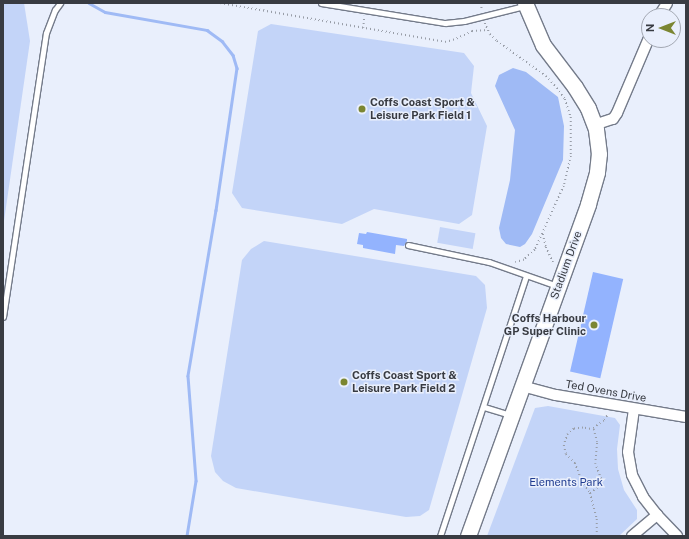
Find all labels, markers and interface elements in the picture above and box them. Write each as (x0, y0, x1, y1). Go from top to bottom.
north arrow (641, 8, 681, 48)
text: N (644, 24, 656, 32)
place label: Coffs Coast Sport & Leisure Park Field 1 (370, 96, 475, 122)
marker: Coffs Coast Sport & Leisure Park Field 1 (357, 104, 367, 114)
street label: Stadium Drive (548, 229, 584, 301)
place label: Coffs Harbour GP Super Clinic (504, 312, 586, 338)
marker: Coffs Harbour GP Super Clinic (589, 320, 599, 330)
place label: Coffs Coast Sport & Leisure Park Field 2 (352, 369, 457, 395)
marker: Coffs Coast Sport & Leisure Park Field 2 (339, 377, 349, 387)
street label: Ted Ovens Drive (565, 377, 647, 405)
park label: Elements Park (529, 475, 603, 489)

